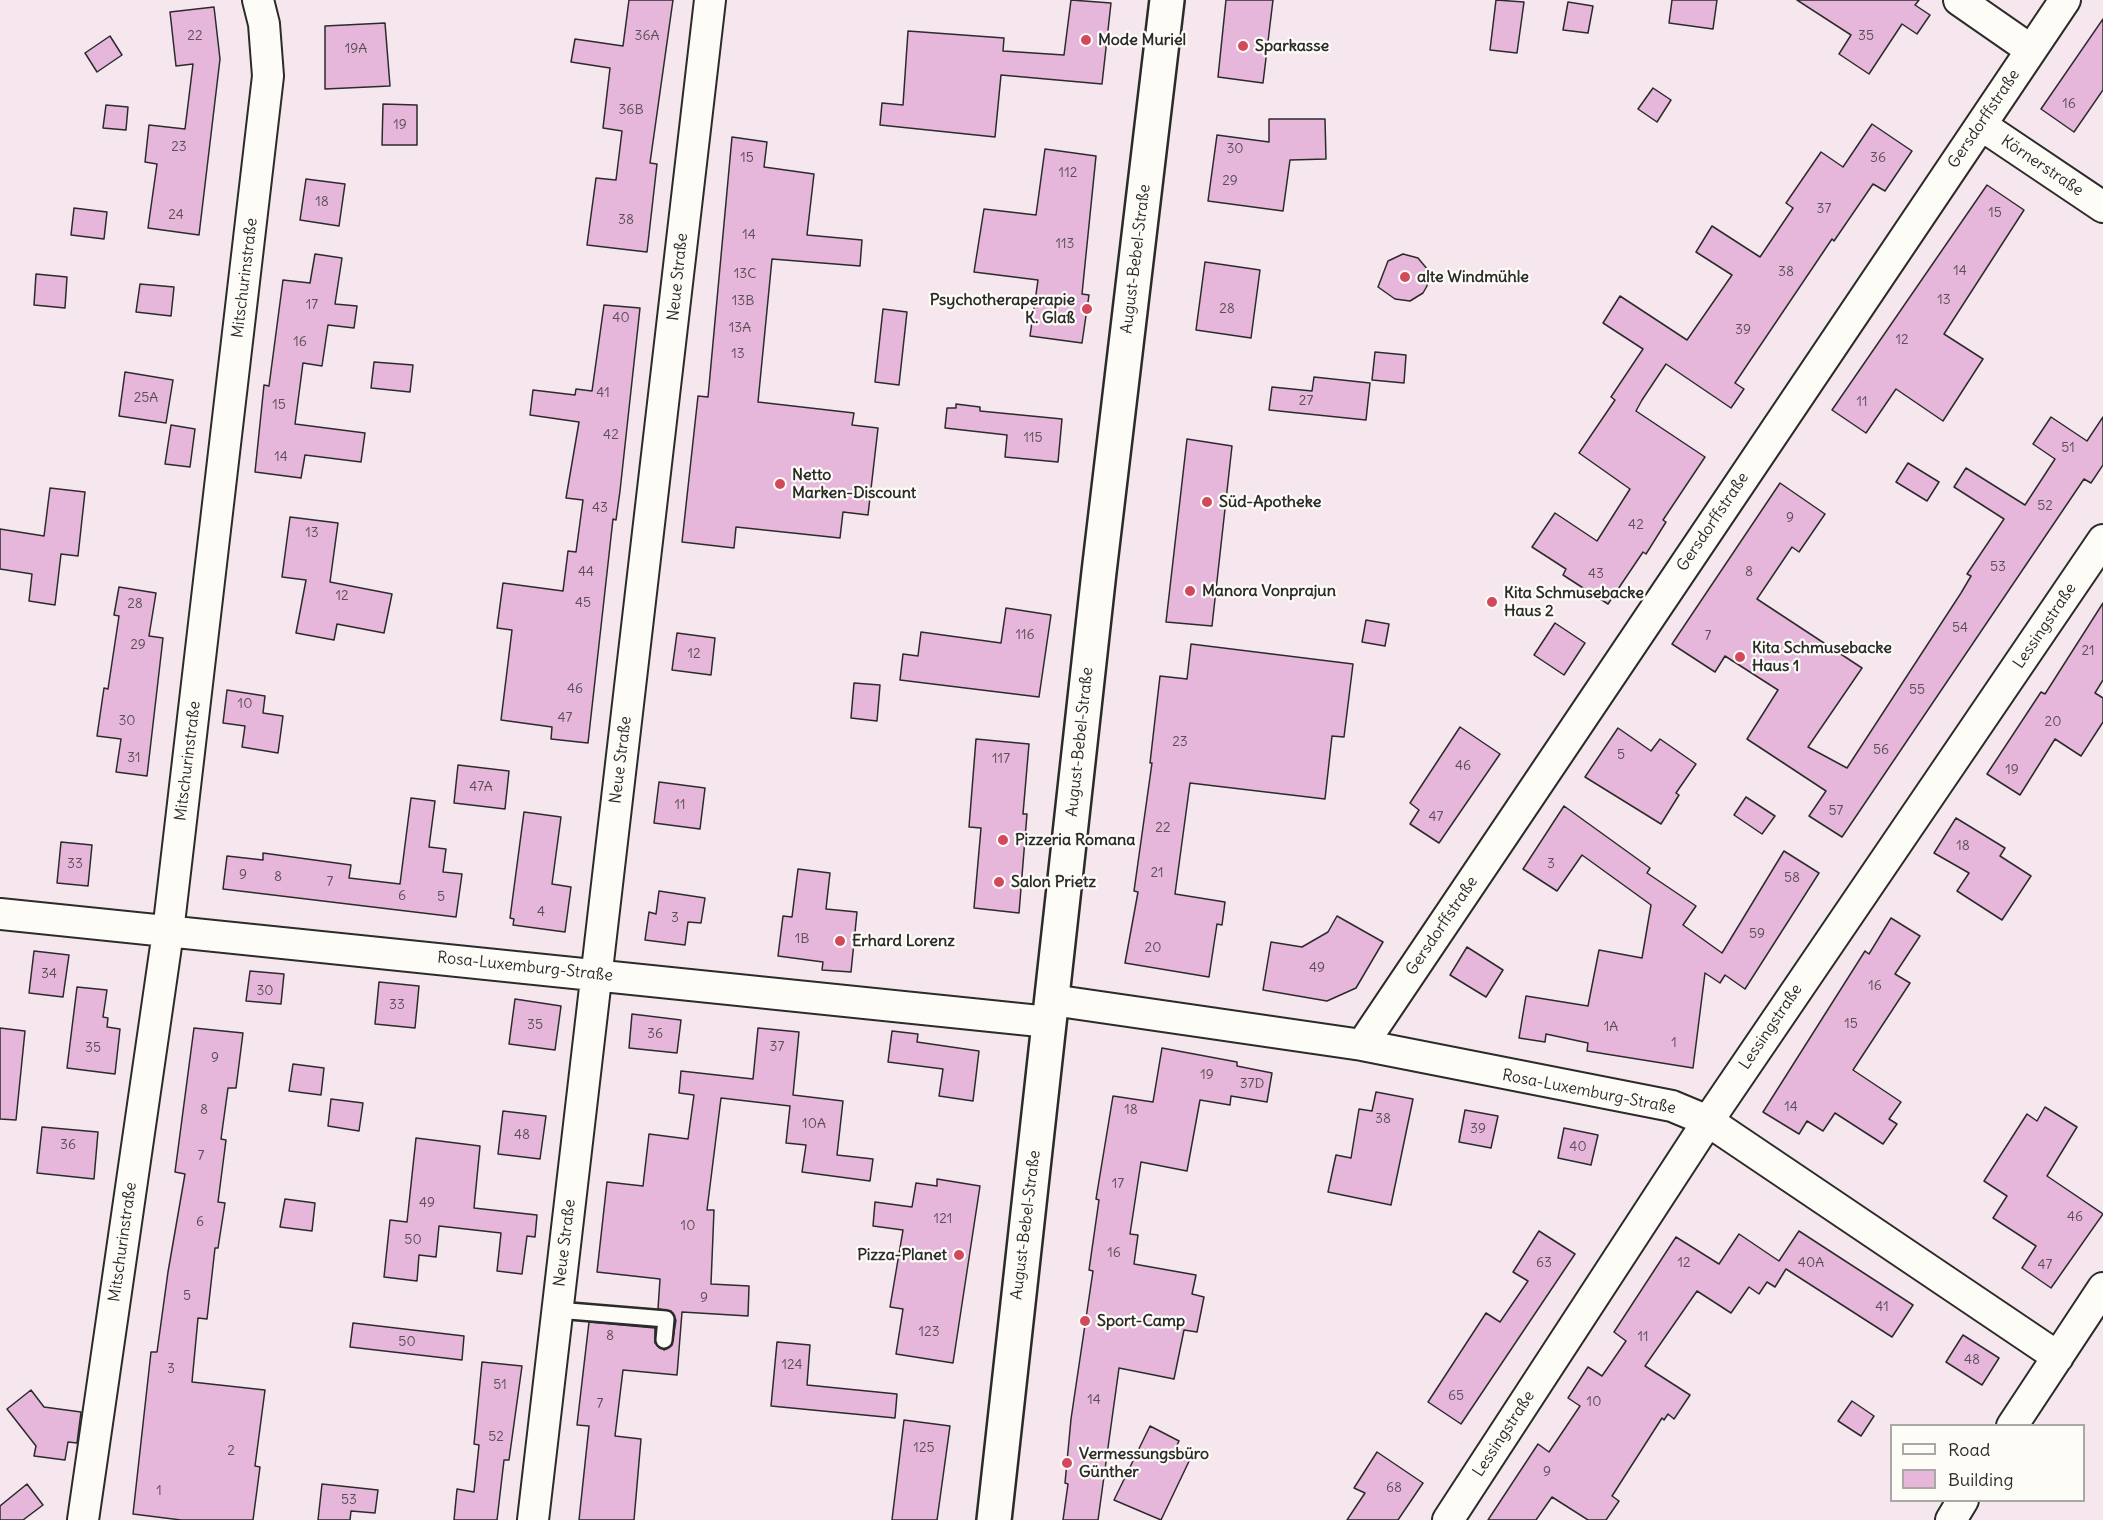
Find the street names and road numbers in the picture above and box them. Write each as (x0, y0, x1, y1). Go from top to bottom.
street label: Gersdorffstraße (1944, 66, 2024, 172)
street label: Körnerstraße (1997, 131, 2087, 201)
street label: August-Bebel-Straße (1117, 183, 1155, 335)
street label: Mitschurinstraße (228, 217, 262, 339)
street label: Neue Straße (664, 232, 692, 322)
street label: Gersdorffstraße (1673, 469, 1753, 575)
street label: Lessingstraße (2009, 580, 2081, 672)
street label: August-Bebel-Straße (1063, 666, 1097, 818)
street label: Mitschurinstraße (171, 700, 205, 822)
street label: Neue Straße (606, 715, 636, 805)
street label: Gersdorffstraße (1402, 873, 1482, 979)
street label: Rosa-Luxemburg-Straße (436, 948, 614, 986)
street label: Lessingstraße (1735, 981, 1807, 1073)
street label: Rosa-Luxemburg-Straße (1501, 1066, 1677, 1118)
street label: August-Bebel-Straße (1007, 1149, 1045, 1301)
street label: Mitschurinstraße (105, 1181, 141, 1303)
street label: Neue Straße (550, 1198, 580, 1288)
street label: Lessingstraße (1469, 1387, 1539, 1481)

